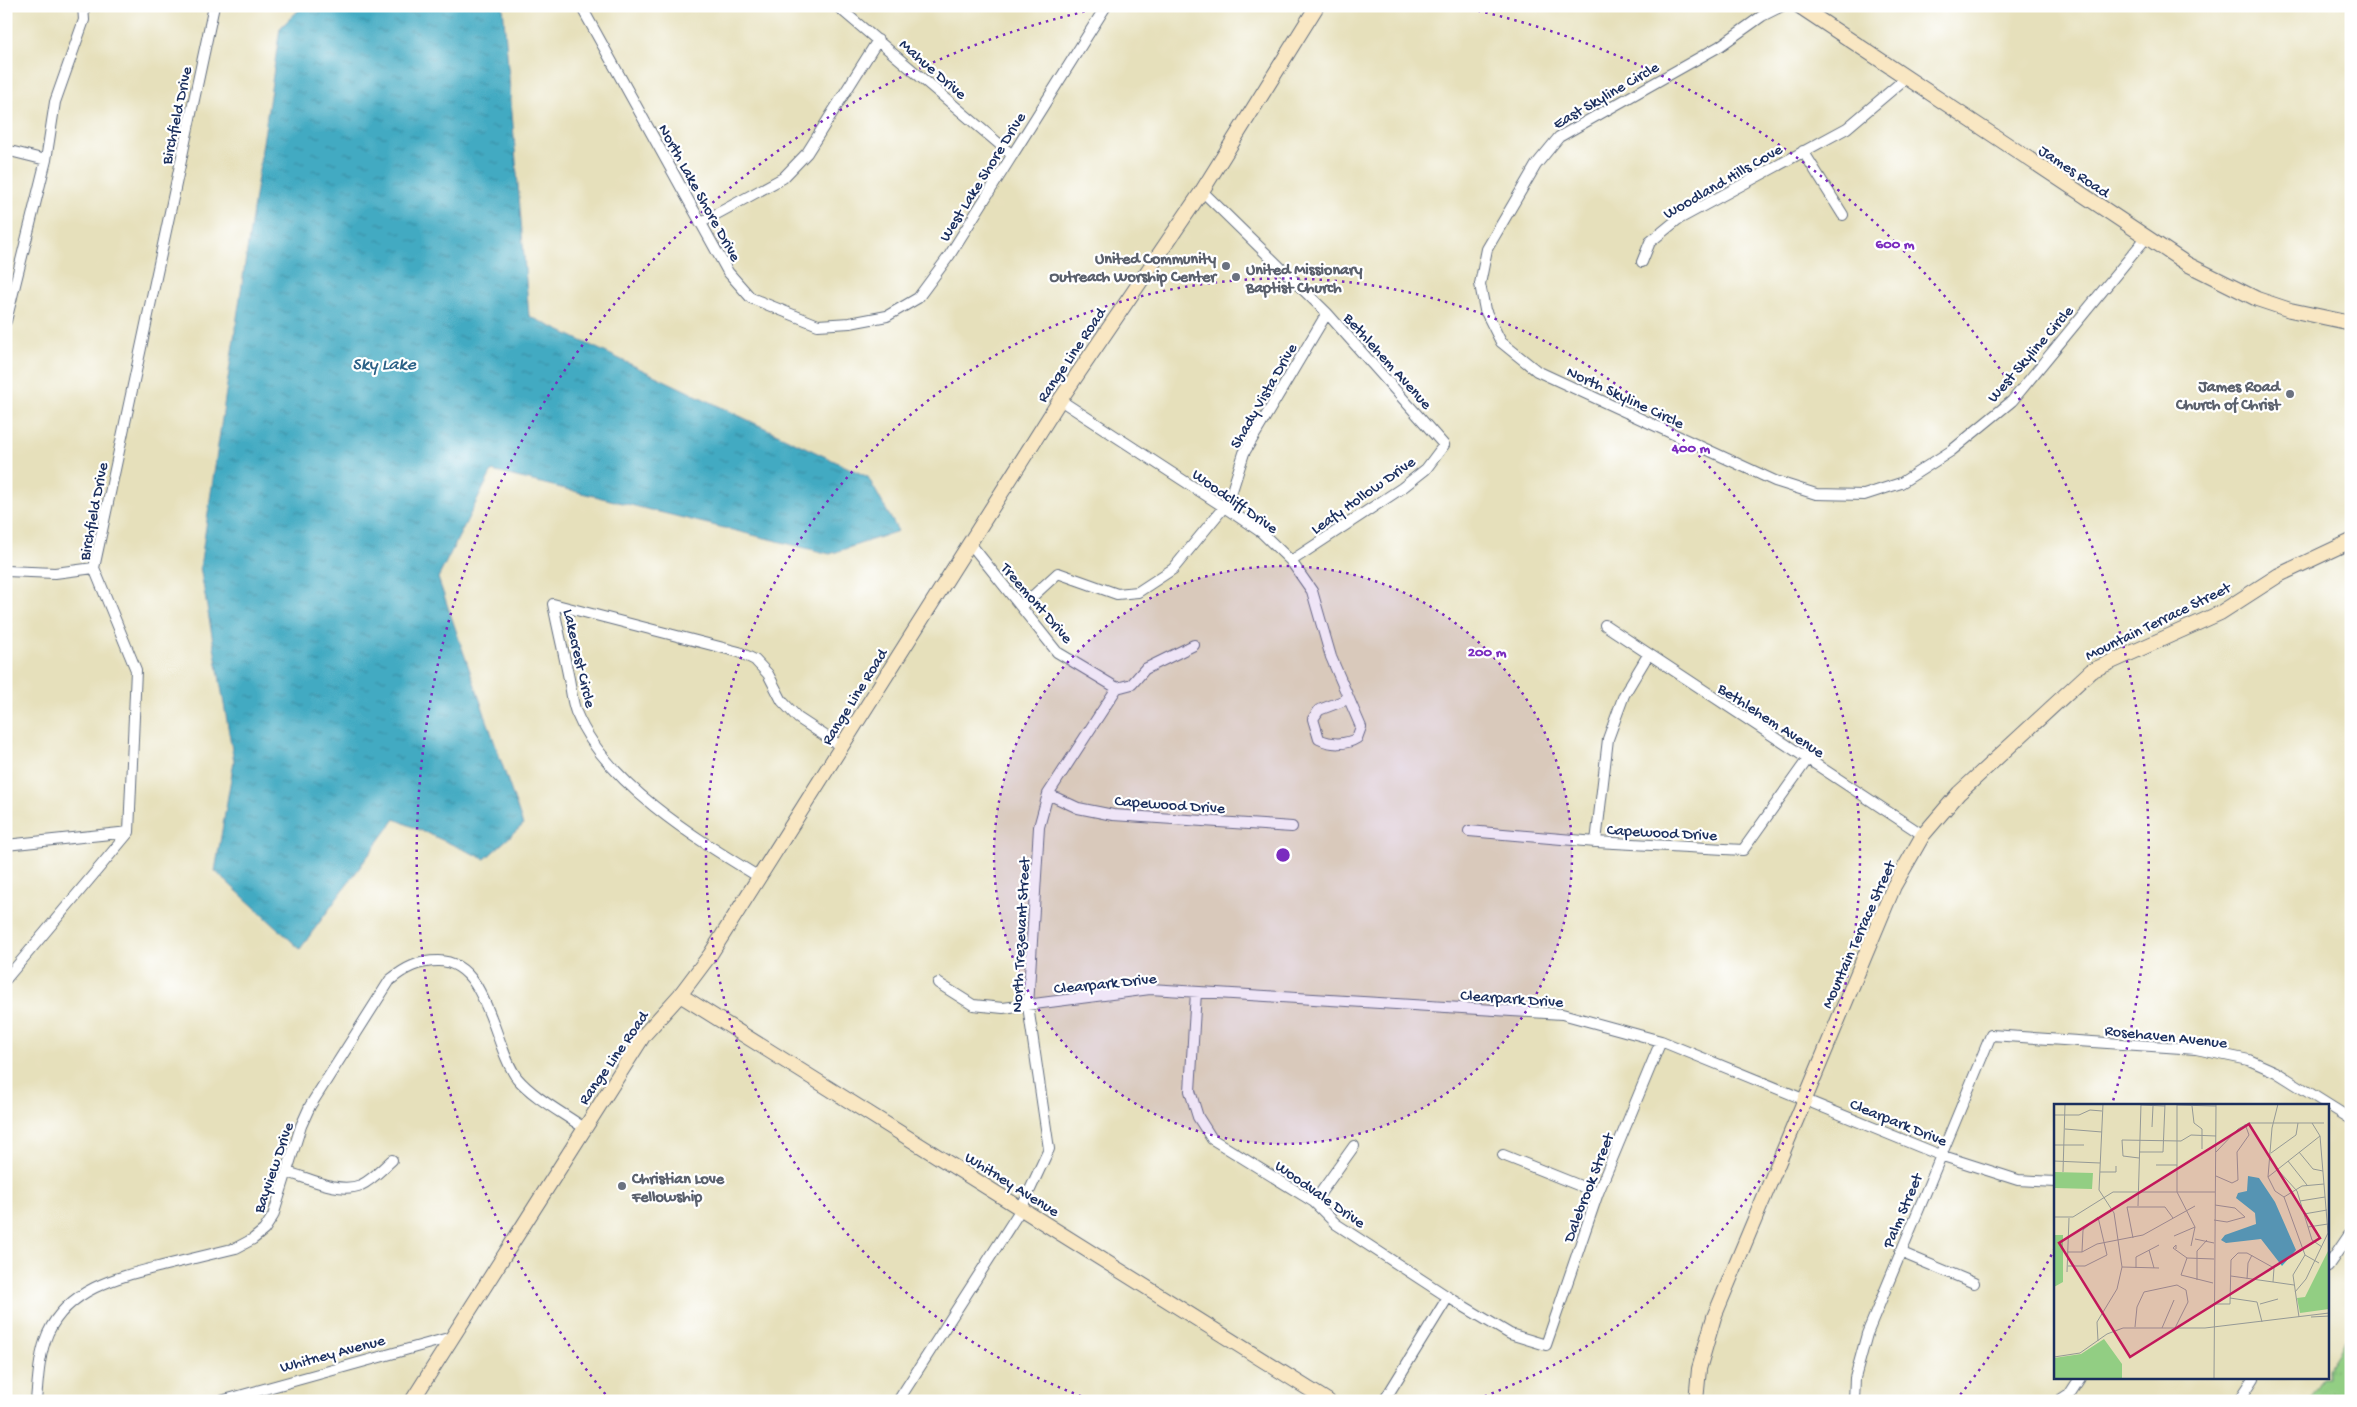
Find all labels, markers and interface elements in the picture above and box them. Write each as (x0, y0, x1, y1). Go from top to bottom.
street label: Mahue Drive (894, 36, 970, 106)
street label: East Skyline Circle (1550, 59, 1664, 135)
street label: Birchfield Drive (159, 64, 198, 167)
street label: West Lake Shore Drive (936, 109, 1032, 246)
street label: North Lake Shore Drive (652, 122, 744, 266)
street label: Woodland Hills Cove (1661, 141, 1787, 225)
street label: James Road (2034, 142, 2114, 204)
text: 600 m (1876, 236, 1915, 254)
place label: United Community Outreach Worship Center (1050, 251, 1218, 288)
marker: United Community Outreach Worship Center (1220, 260, 1232, 272)
place label: United Missionary Baptist Church (1245, 262, 1363, 299)
marker: United Missionary Baptist Church (1230, 271, 1242, 283)
street label: West Skyline Circle (1984, 302, 2079, 408)
street label: Range Line Road (1034, 304, 1112, 407)
street label: Bethlehem Avenue (1337, 309, 1435, 415)
street label: Shady Vista Drive (1227, 340, 1303, 453)
water label: Sky Lake (352, 355, 416, 376)
street label: North Skyline Circle (1563, 364, 1687, 435)
place label: James Road Church of Christ (2175, 379, 2282, 416)
marker: James Road Church of Christ (2284, 388, 2296, 400)
text: 400 m (1671, 440, 1711, 458)
street label: Leafy Hollow Drive (1308, 453, 1421, 540)
street label: Birchfield Drive (76, 460, 114, 563)
street label: Woodcliff Drive (1187, 466, 1281, 540)
street label: Treemont Drive (994, 559, 1076, 649)
street label: Mountain Terrace Street (2083, 579, 2236, 667)
street label: Lakecrest Circle (557, 608, 598, 711)
text: 200 m (1468, 644, 1507, 662)
street label: Range Line Road (819, 645, 894, 750)
street label: Bethlehem Avenue (1712, 680, 1828, 764)
street label: Capewood Drive (1114, 793, 1226, 820)
street label: Capewood Drive (1606, 822, 1718, 847)
centre of rings (1274, 846, 1292, 864)
street label: North Trezevant Street (1009, 856, 1036, 1013)
street label: Mountain Terrace Street (1819, 857, 1902, 1012)
street label: Clearpark Drive (1053, 971, 1158, 1000)
street label: Clearpark Drive (1460, 987, 1565, 1014)
street label: Range Line Road (576, 1007, 655, 1109)
street label: Rosehaven Avenue (2103, 1023, 2229, 1054)
street label: Clearpark Drive (1846, 1096, 1950, 1153)
inset map (2054, 1104, 2330, 1380)
street label: Bayview Drive (251, 1120, 300, 1217)
street label: Dalebrook Street (1560, 1130, 1620, 1246)
street label: Whitney Avenue (960, 1149, 1063, 1223)
street label: Woodvale Drive (1270, 1158, 1368, 1234)
street label: Palm Street (1880, 1170, 1929, 1252)
place label: Christian Love Fellowship (631, 1171, 725, 1208)
marker: Christian Love Fellowship (616, 1180, 628, 1192)
street label: Whitney Avenue (278, 1332, 388, 1379)

